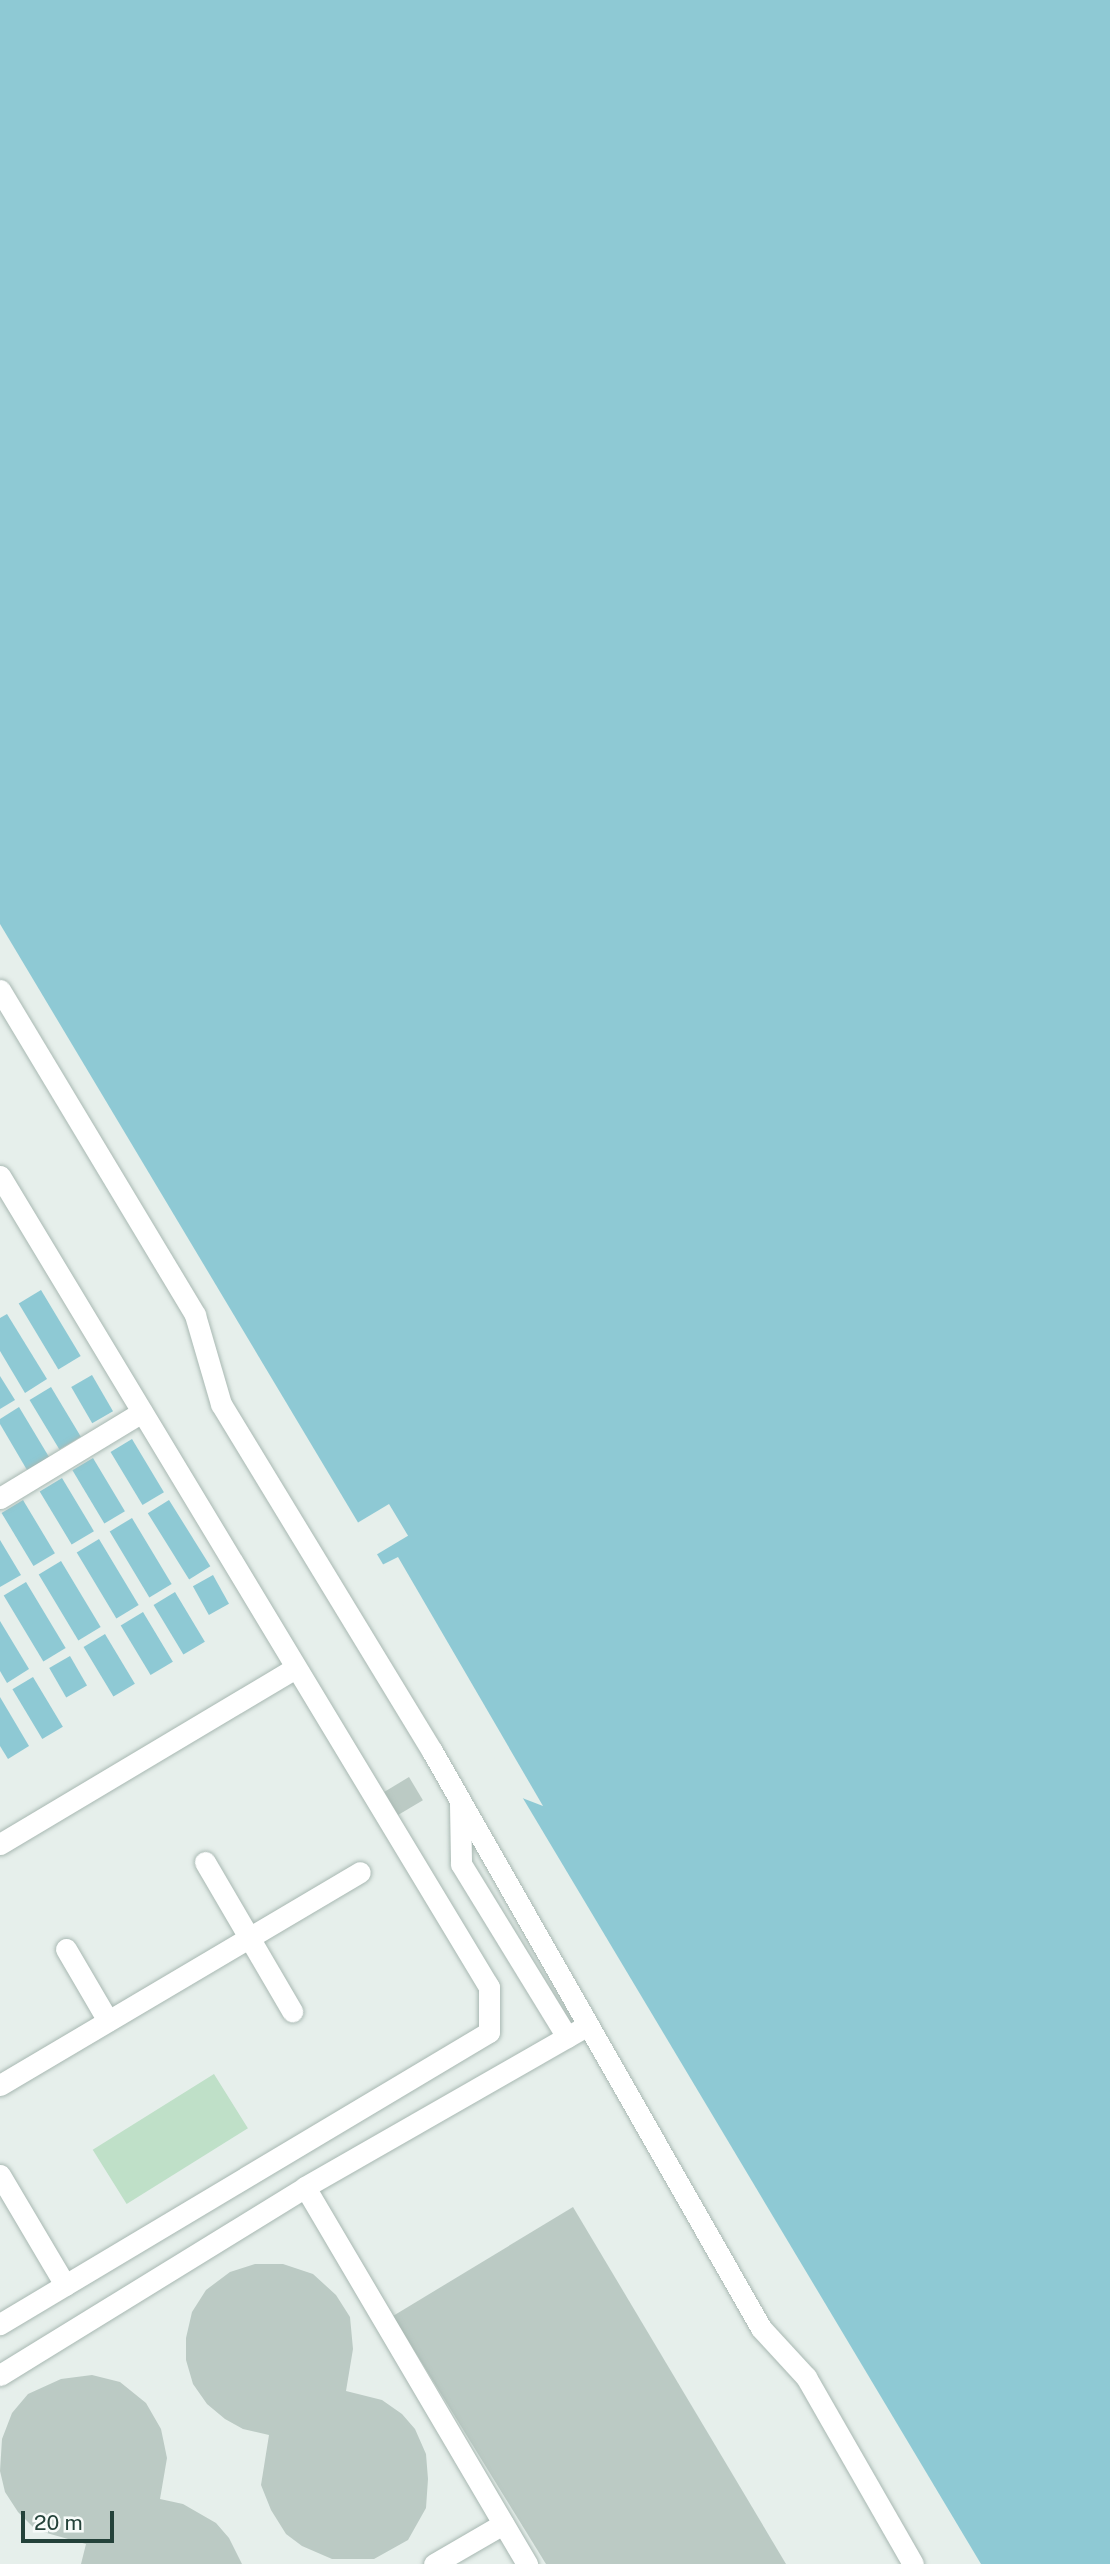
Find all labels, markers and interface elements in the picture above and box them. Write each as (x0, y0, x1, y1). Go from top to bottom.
scale bar (24, 2498, 117, 2542)
text: 20 m (34, 2510, 83, 2535)

